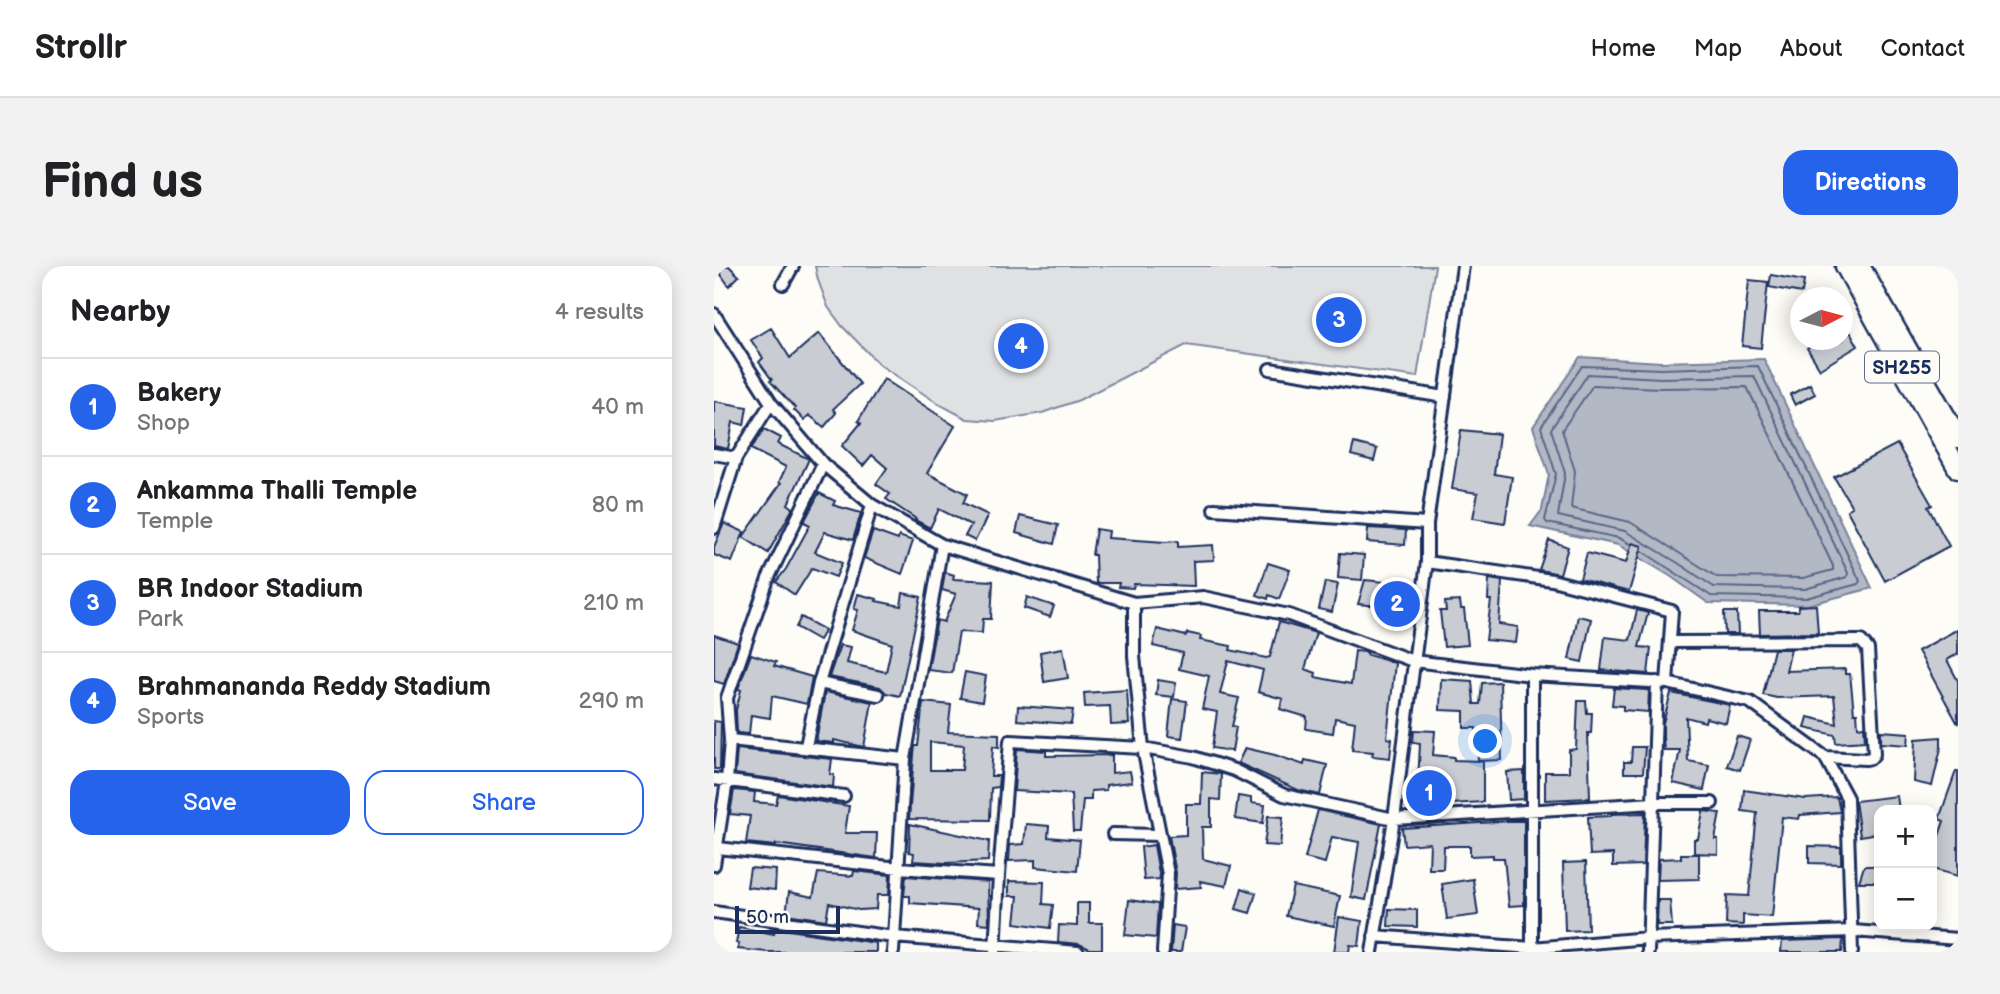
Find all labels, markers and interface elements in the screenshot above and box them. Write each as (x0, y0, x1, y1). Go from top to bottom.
text: Strollr (35, 28, 127, 68)
text: Home (1591, 34, 1656, 63)
text: Map (1694, 34, 1742, 63)
text: About (1780, 34, 1842, 63)
text: Contact (1880, 34, 1965, 63)
button: Directions (1783, 150, 1958, 215)
text: Find us (42, 153, 203, 212)
north arrow (1790, 287, 1853, 350)
text: Nearby (70, 294, 170, 330)
pin: 3 (1316, 294, 1362, 346)
text: 4 results (555, 298, 644, 326)
pin: 4 (998, 320, 1044, 372)
road number: SH255 (1865, 352, 1939, 382)
text: Bakery (137, 378, 221, 409)
text: 1 (88, 393, 98, 421)
text: 40 m (591, 393, 644, 421)
text: Shop (137, 409, 190, 437)
text: Ankamma Thalli Temple (137, 476, 417, 507)
text: 2 (86, 491, 100, 519)
text: 80 m (592, 491, 644, 519)
text: Temple (137, 507, 213, 535)
text: BR Indoor Stadium (137, 574, 363, 605)
pin: 2 (1374, 578, 1420, 630)
text: 3 (86, 589, 100, 617)
text: 210 m (583, 589, 644, 617)
text: Park (137, 605, 183, 633)
text: Brahmananda Reddy Stadium (137, 672, 491, 703)
text: 4 (86, 687, 100, 715)
text: 290 m (578, 687, 644, 715)
text: Sports (137, 703, 204, 731)
your location (1468, 724, 1502, 758)
pin: 1 (1406, 767, 1452, 819)
button: Save (70, 770, 350, 835)
button: Share (364, 770, 644, 835)
map controls (1874, 805, 1937, 931)
button: + (1874, 805, 1937, 868)
button: − (1874, 868, 1937, 931)
scale bar (735, 903, 840, 935)
text: 50 m (746, 906, 789, 929)

